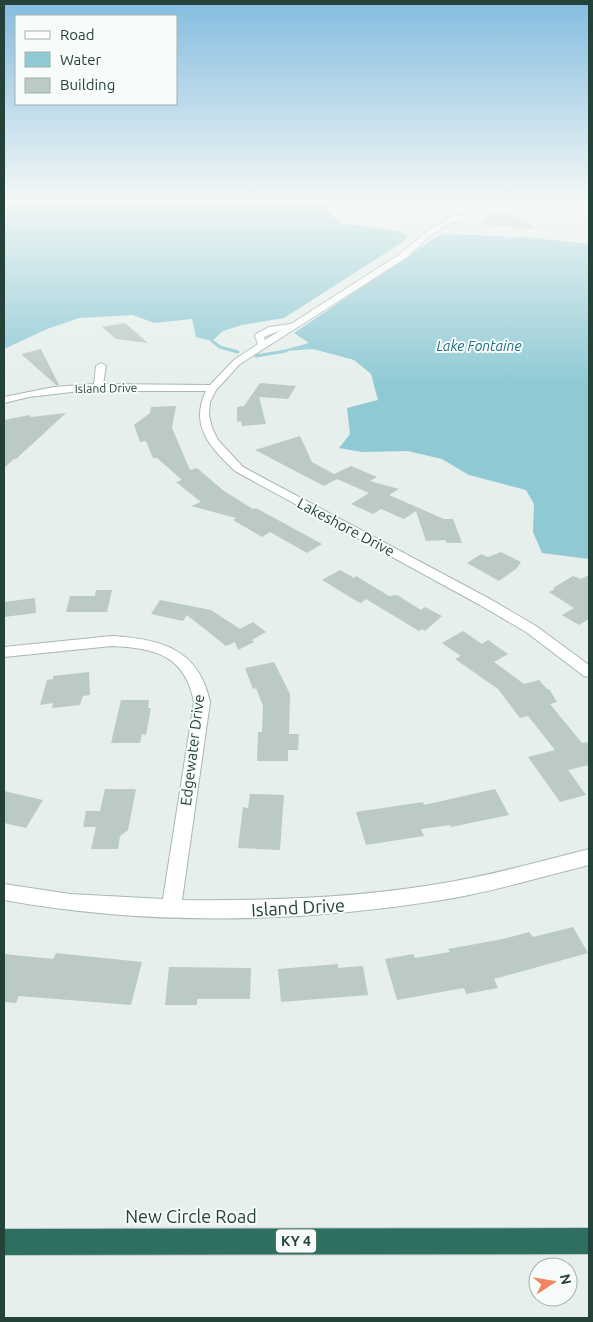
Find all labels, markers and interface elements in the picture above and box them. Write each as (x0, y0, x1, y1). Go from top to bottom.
legend (15, 15, 178, 105)
text: Road (60, 26, 95, 43)
text: Water (60, 51, 101, 68)
text: Building (60, 76, 115, 93)
water label: Lake Fontaine (437, 338, 521, 354)
street label: Island Drive (75, 381, 137, 395)
street label: Lakeshore Drive (294, 494, 398, 560)
street label: Edgewater Drive (177, 693, 207, 807)
street label: Island Drive (251, 895, 345, 919)
street label: New Circle Road (125, 1206, 257, 1226)
road number: KY 4 (276, 1230, 316, 1252)
north arrow (528, 1257, 578, 1307)
text: N (557, 1273, 575, 1286)

